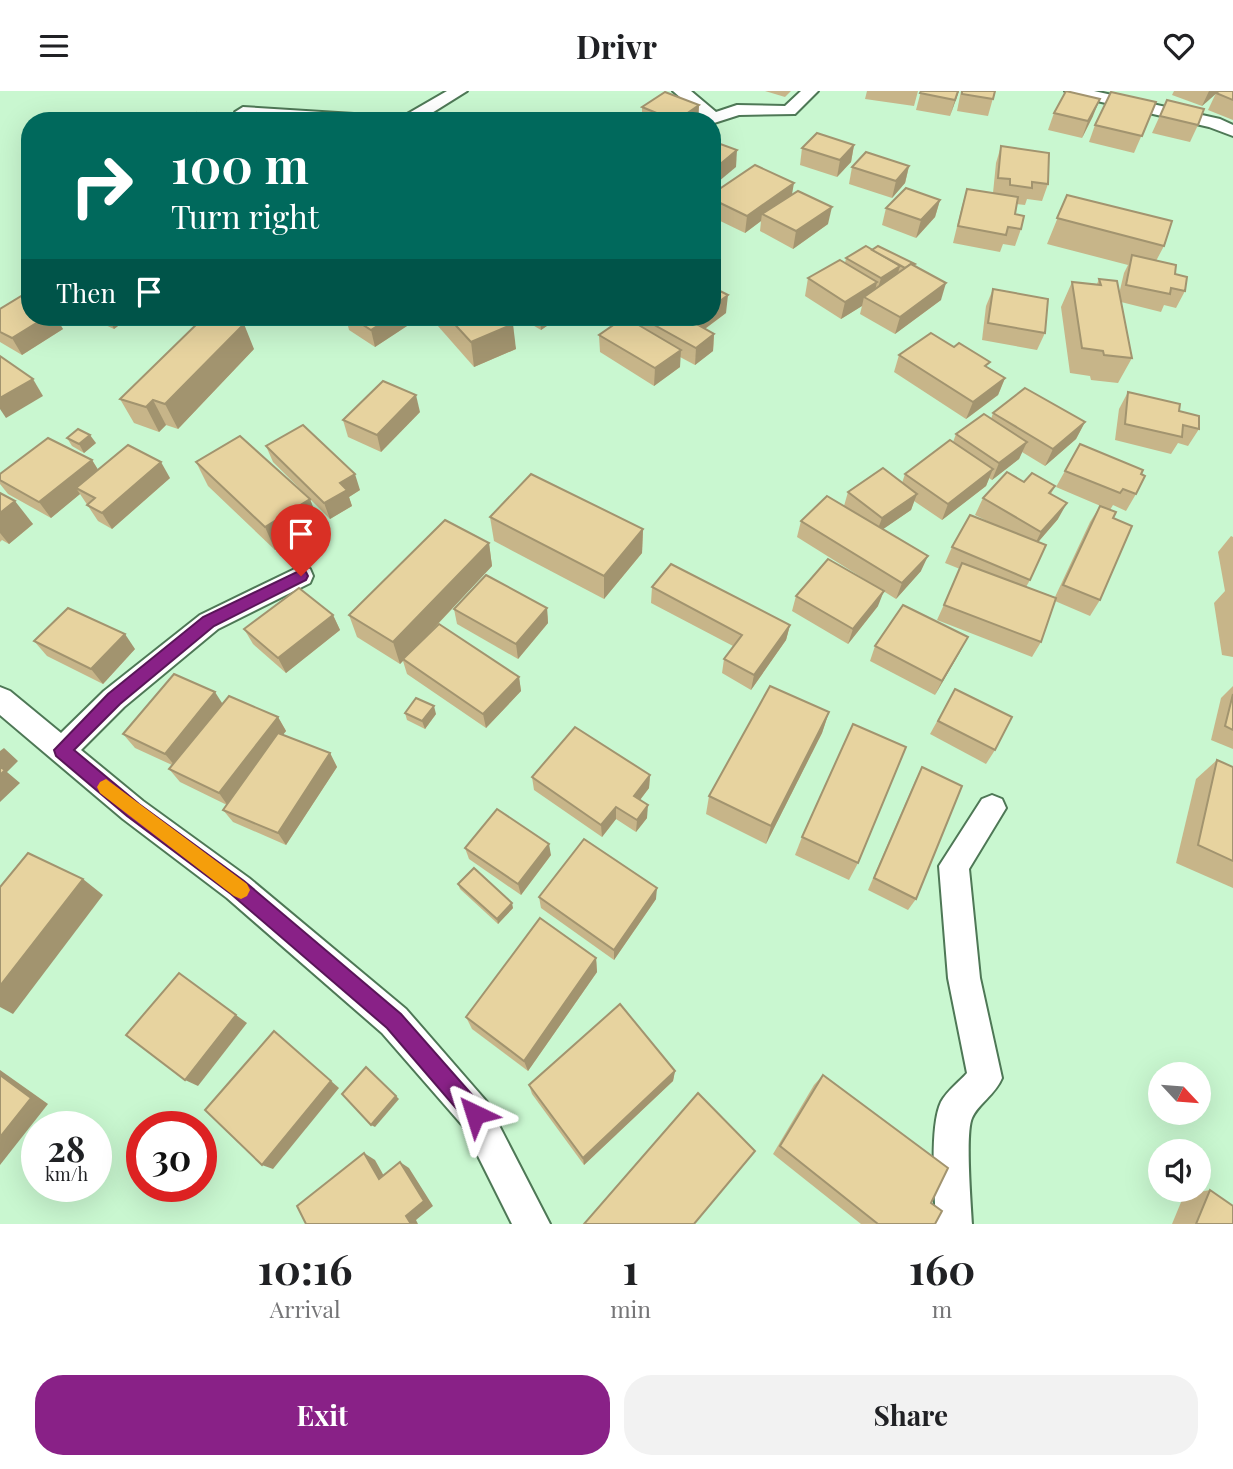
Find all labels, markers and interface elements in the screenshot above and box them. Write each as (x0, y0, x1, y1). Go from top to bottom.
text: Drivr (576, 24, 657, 67)
icon: menu (35, 27, 73, 65)
icon: heart (1160, 27, 1198, 65)
text: 100 m (171, 131, 309, 196)
icon: right (56, 140, 147, 231)
text: Turn right (171, 194, 319, 237)
icon: arrive (130, 273, 168, 311)
text: Then (56, 275, 116, 310)
pin (271, 504, 331, 576)
icon: arrive (282, 515, 320, 553)
north arrow (1148, 1062, 1211, 1125)
map controls (1148, 1062, 1211, 1202)
position arrow (438, 1077, 512, 1151)
speed limit sign: 30 (126, 1111, 217, 1202)
text: 28 (48, 1124, 85, 1171)
button: sound (1148, 1139, 1211, 1202)
text: km/h (45, 1162, 88, 1186)
text: 10:16 (258, 1240, 353, 1296)
text: 1 (623, 1240, 639, 1296)
text: 160 (909, 1240, 975, 1296)
text: Arrival (270, 1293, 341, 1324)
text: min (610, 1293, 651, 1324)
text: m (932, 1293, 952, 1324)
button: Exit (35, 1375, 610, 1455)
button: Share (624, 1375, 1198, 1455)

